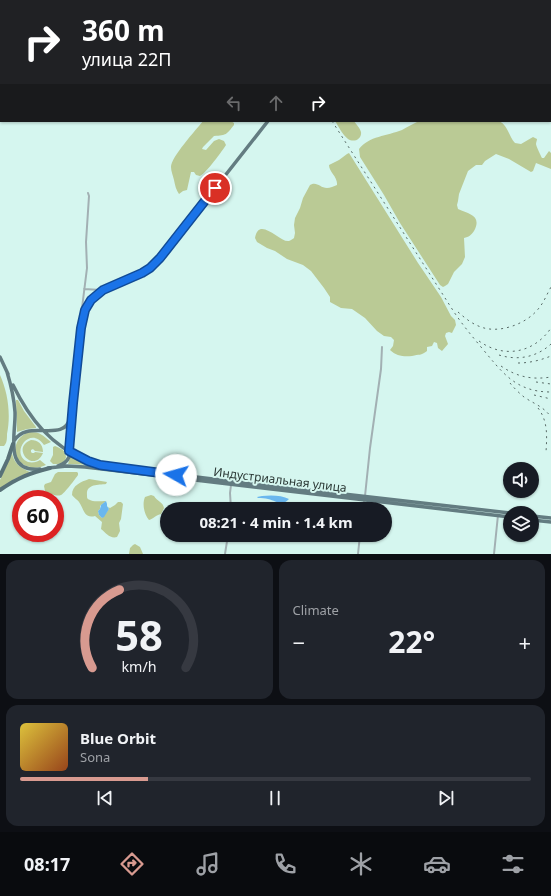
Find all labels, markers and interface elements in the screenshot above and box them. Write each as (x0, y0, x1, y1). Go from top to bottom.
text: 360 m (82, 11, 165, 49)
icon: right (16, 16, 68, 68)
text: улица 22П (82, 47, 172, 71)
icon: left (223, 92, 245, 114)
icon: ahead (265, 92, 287, 114)
icon: right (307, 92, 329, 114)
pin (198, 171, 232, 205)
icon: arrive (204, 177, 226, 199)
position arrow (155, 454, 197, 496)
map controls (503, 462, 539, 542)
button: sound (503, 462, 539, 498)
street label: Индустриальная улица (212, 463, 348, 496)
speed limit sign: 60 (12, 490, 64, 542)
button: layers (503, 506, 539, 542)
text: 08:21 · 4 min · 1.4 km (199, 512, 353, 532)
text: Climate (293, 601, 339, 619)
text: 58 (115, 606, 163, 662)
text: 22° (388, 621, 435, 662)
text: − (293, 627, 305, 657)
text: + (518, 627, 531, 657)
text: km/h (122, 656, 157, 675)
text: Blue Orbit (80, 728, 156, 748)
text: Sona (80, 748, 110, 766)
icon: previous (94, 787, 116, 809)
icon: pause (264, 787, 286, 809)
icon: next (435, 787, 457, 809)
icon: directions (118, 850, 146, 878)
icon: music (194, 850, 222, 878)
icon: phone (271, 850, 299, 878)
icon: climate (347, 850, 375, 878)
icon: car (423, 850, 451, 878)
icon: filters (499, 850, 527, 878)
text: 08:17 (24, 852, 70, 876)

